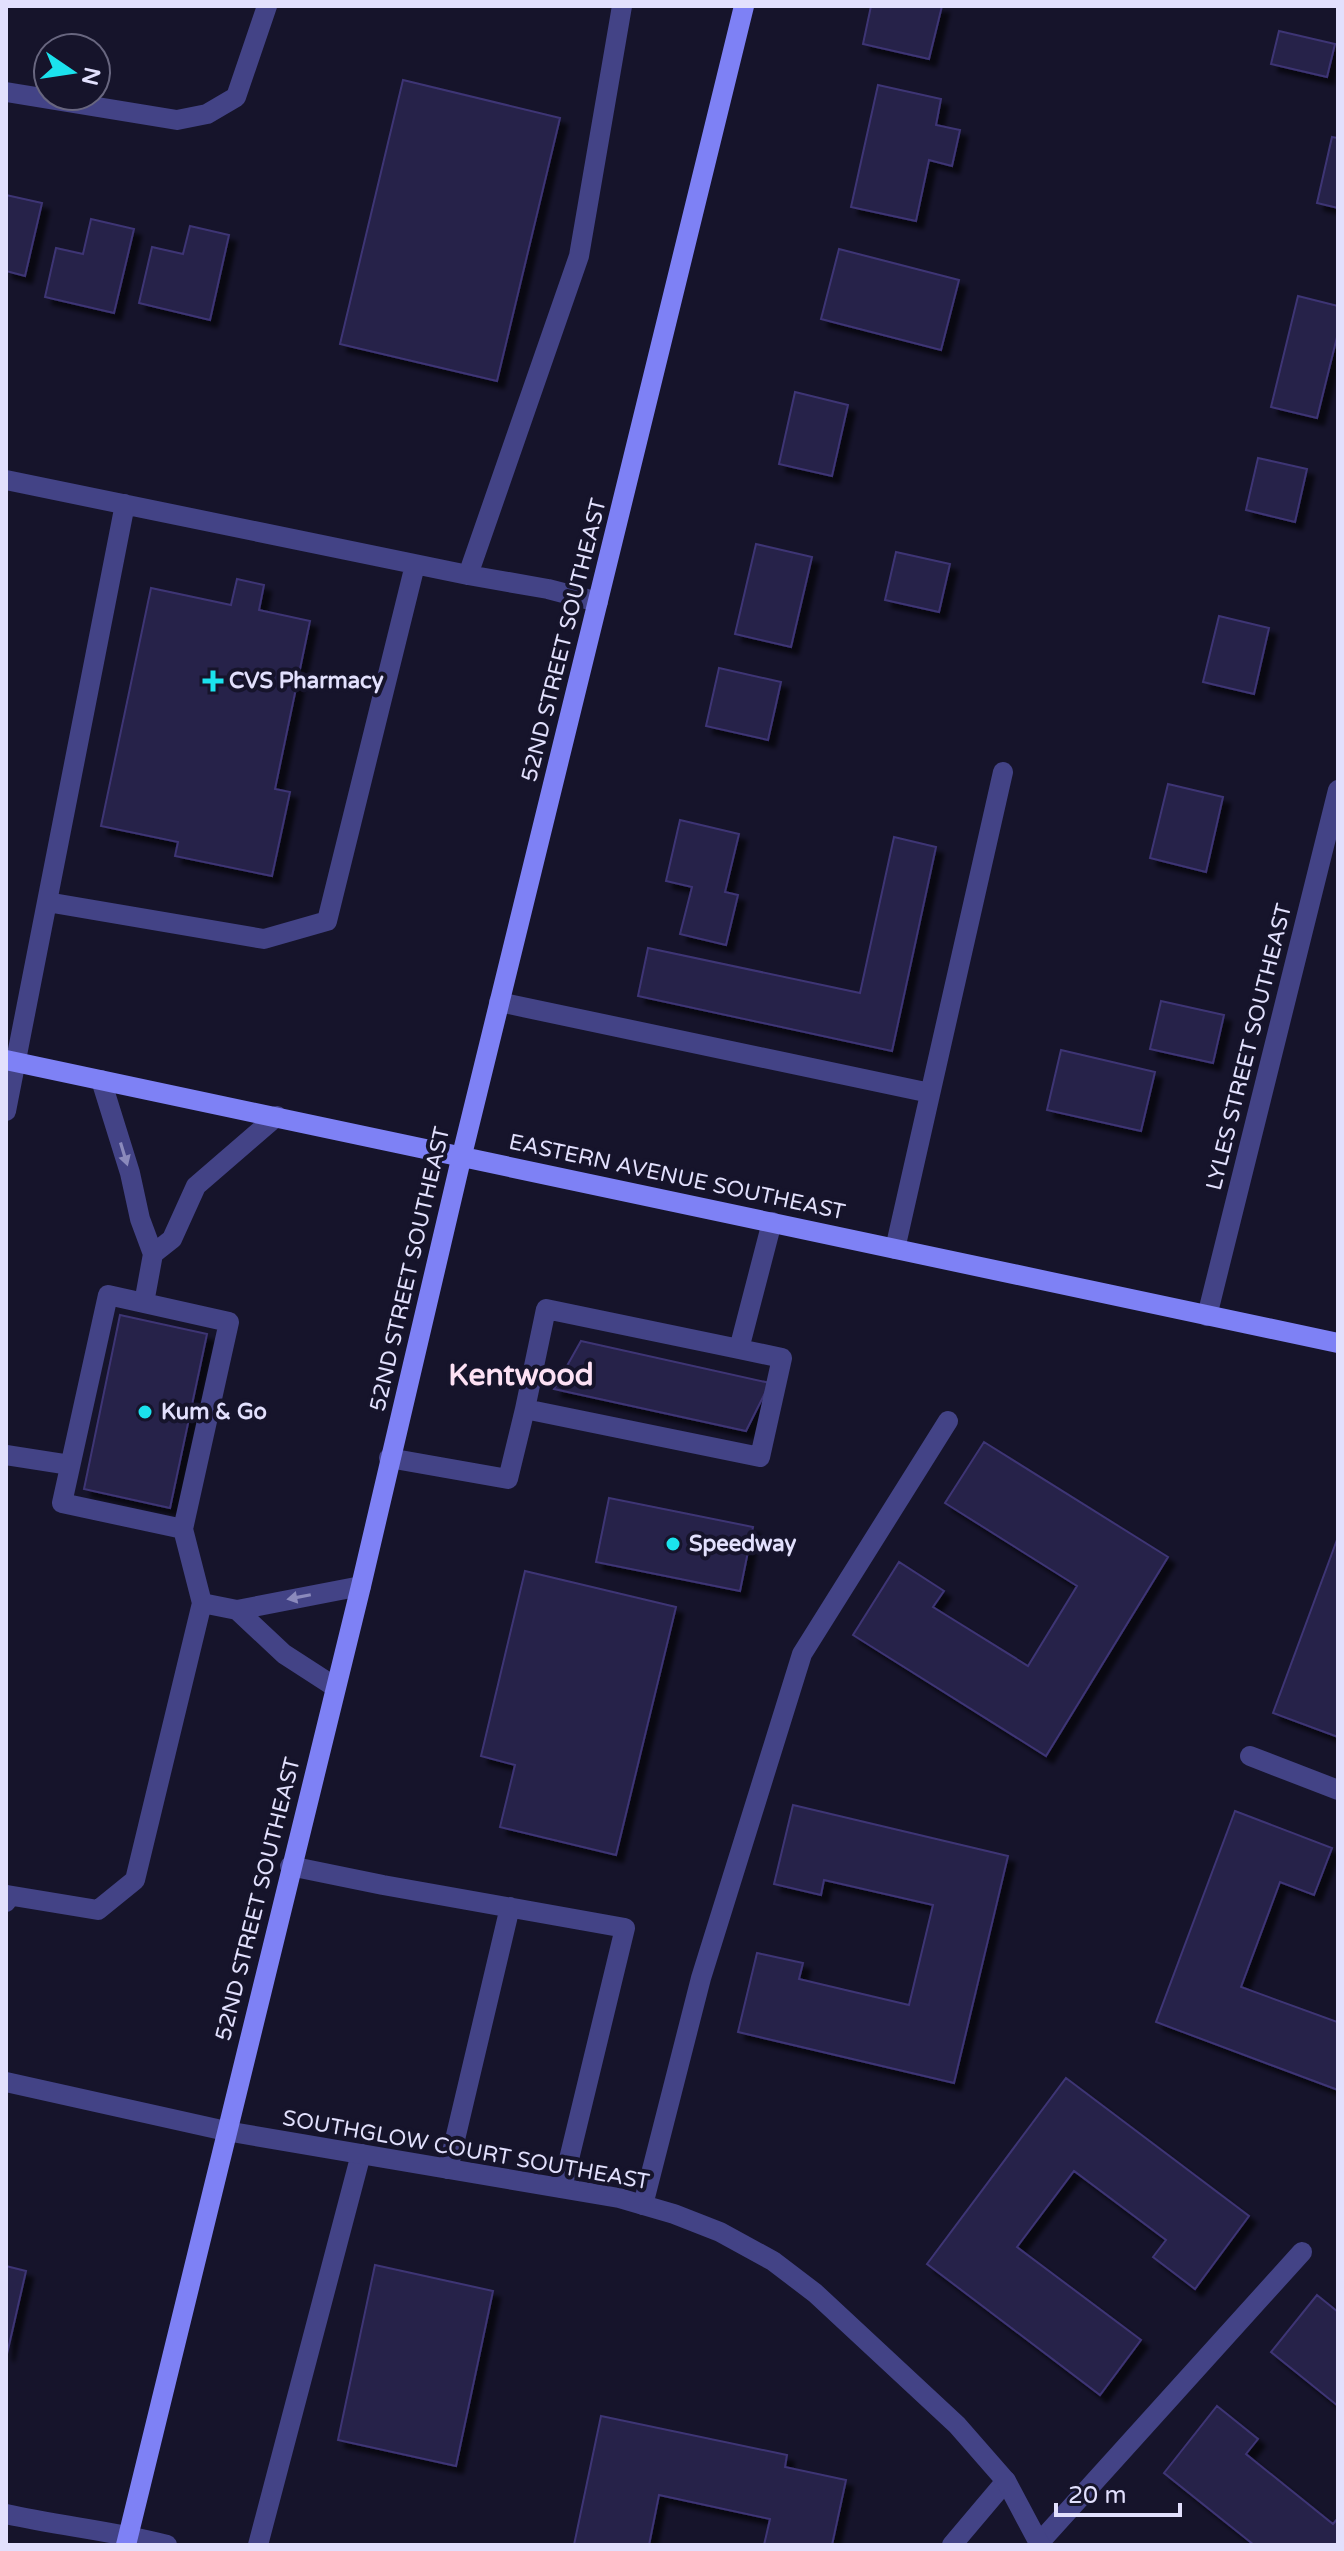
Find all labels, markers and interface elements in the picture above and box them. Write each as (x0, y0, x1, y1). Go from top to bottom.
north arrow (32, 32, 112, 112)
text: N (76, 65, 105, 88)
street label: 52ND STREET SOUTHEAST (516, 495, 612, 784)
place label: CVS Pharmacy (229, 668, 384, 694)
marker: CVS Pharmacy (204, 672, 222, 690)
street label: LYLES STREET SOUTHEAST (1201, 900, 1297, 1193)
street label: 52ND STREET SOUTHEAST (365, 1124, 456, 1414)
street label: EASTERN AVENUE SOUTHEAST (506, 1129, 848, 1226)
one-way arrow (118, 1143, 131, 1167)
district label: Kentwood (448, 1357, 594, 1394)
place label: Kum & Go (161, 1399, 267, 1425)
marker: Kum & Go (136, 1403, 154, 1421)
place label: Speedway (689, 1531, 797, 1557)
marker: Speedway (664, 1535, 682, 1553)
one-way arrow (286, 1592, 311, 1604)
street label: 52ND STREET SOUTHEAST (210, 1754, 306, 2043)
street label: SOUTHGLOW COURT SOUTHEAST (281, 2105, 652, 2195)
scale bar (1056, 2467, 1180, 2517)
text: 20 m (1068, 2481, 1126, 2510)

